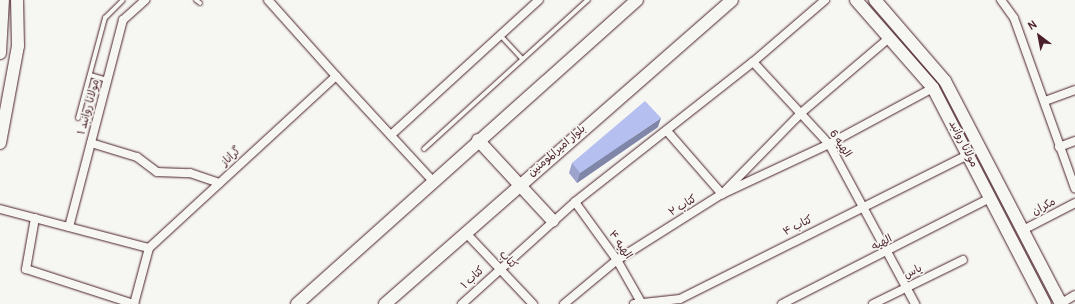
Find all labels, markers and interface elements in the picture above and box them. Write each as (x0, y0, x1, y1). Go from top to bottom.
north arrow (1019, 16, 1059, 56)
text: N (1026, 18, 1039, 33)
street label: مولانا روانبد ۱ (75, 78, 103, 136)
street label: مولانا روانبد (946, 118, 980, 170)
street label: بلوار امیرالمومنین (525, 122, 589, 180)
street label: الهیه 6 (826, 128, 854, 160)
street label: گراناز (218, 145, 244, 169)
street label: کتاب ۲ (667, 192, 699, 220)
street label: مکران (1030, 195, 1058, 219)
street label: کتاب ۴ (781, 213, 815, 239)
street label: الهیه ۴ (605, 228, 635, 262)
street label: الهیه (870, 232, 894, 254)
street label: کتاب (496, 248, 520, 272)
street label: یاس (902, 262, 924, 282)
street label: کتاب ۱ (459, 264, 487, 292)

